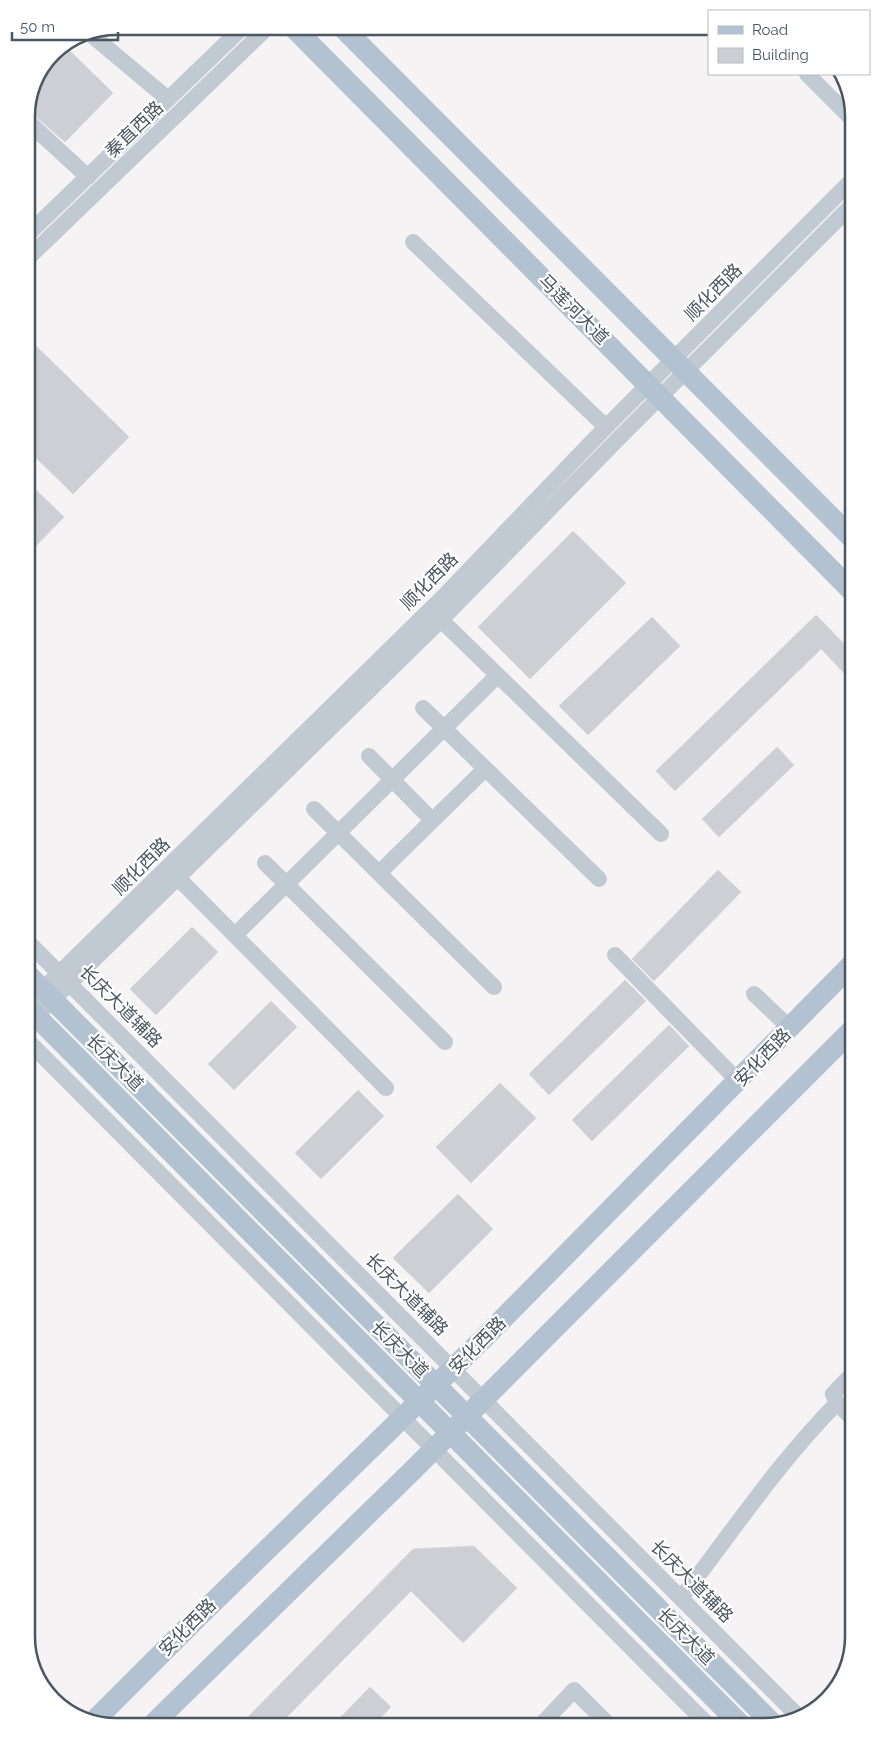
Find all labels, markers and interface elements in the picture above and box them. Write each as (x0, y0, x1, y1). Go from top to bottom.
scale bar (12, 10, 119, 42)
legend (708, 10, 870, 75)
text: 50 m (20, 18, 55, 36)
text: Road (752, 21, 788, 39)
text: Building (752, 46, 809, 64)
street label: 秦直西路 (101, 96, 167, 162)
street label: 顺化西路 (680, 259, 746, 325)
street label: 马莲河大道 (535, 270, 613, 348)
street label: 顺化西路 (396, 548, 462, 614)
street label: 顺化西路 (108, 833, 174, 899)
street label: 长庆大道辅路 (75, 960, 167, 1052)
street label: 安化西路 (729, 1024, 795, 1090)
street label: 长庆大道 (82, 1029, 148, 1095)
street label: 长庆大道辅路 (361, 1248, 453, 1340)
street label: 安化西路 (444, 1312, 510, 1378)
street label: 长庆大道 (367, 1316, 433, 1382)
street label: 长庆大道辅路 (646, 1535, 738, 1627)
street label: 安化西路 (154, 1594, 220, 1660)
street label: 长庆大道 (653, 1603, 719, 1669)

